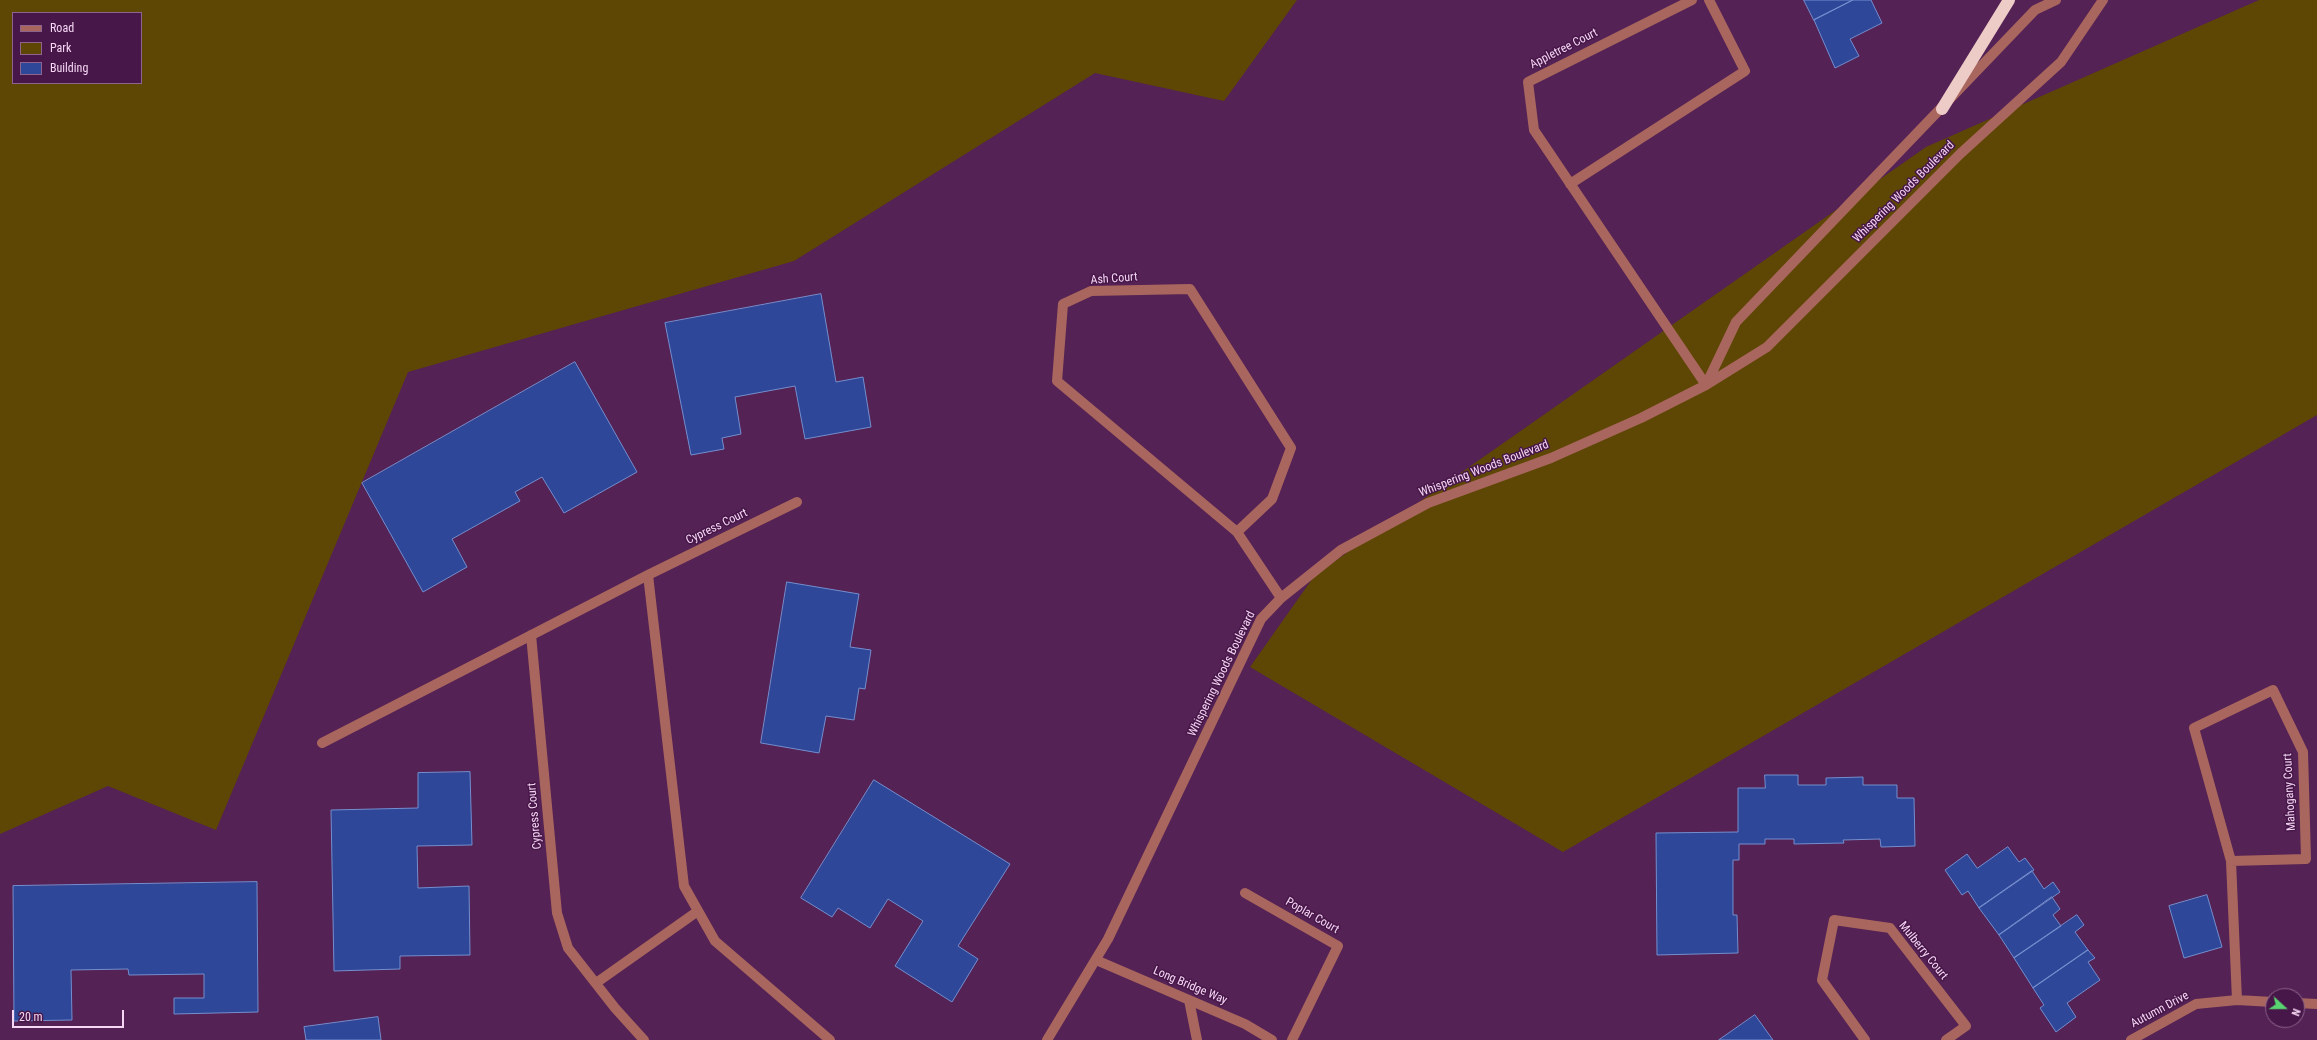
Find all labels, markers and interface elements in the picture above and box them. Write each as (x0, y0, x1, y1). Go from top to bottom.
legend (12, 12, 142, 84)
text: Road (50, 21, 74, 35)
street label: Appletree Court (1528, 26, 1600, 72)
text: Park (50, 41, 71, 55)
text: Building (50, 61, 88, 75)
street label: Whispering Woods Boulevard (1850, 138, 1958, 246)
street label: Ash Court (1090, 270, 1138, 288)
street label: Whispering Woods Boulevard (1417, 438, 1551, 500)
street label: Cypress Court (684, 506, 750, 548)
street label: Whispering Woods Boulevard (1185, 609, 1259, 739)
street label: Mahogany Court (2281, 753, 2299, 831)
street label: Cypress Court (525, 782, 545, 850)
street label: Poplar Court (1283, 895, 1341, 937)
street label: Mulberry Court (1895, 919, 1951, 983)
street label: Long Bridge Way (1151, 964, 1229, 1008)
north arrow (2265, 988, 2305, 1028)
street label: Autumn Drive (2129, 989, 2191, 1031)
scale bar (14, 1002, 126, 1028)
text: N (2288, 1007, 2303, 1018)
text: 20 m (19, 1010, 43, 1024)

